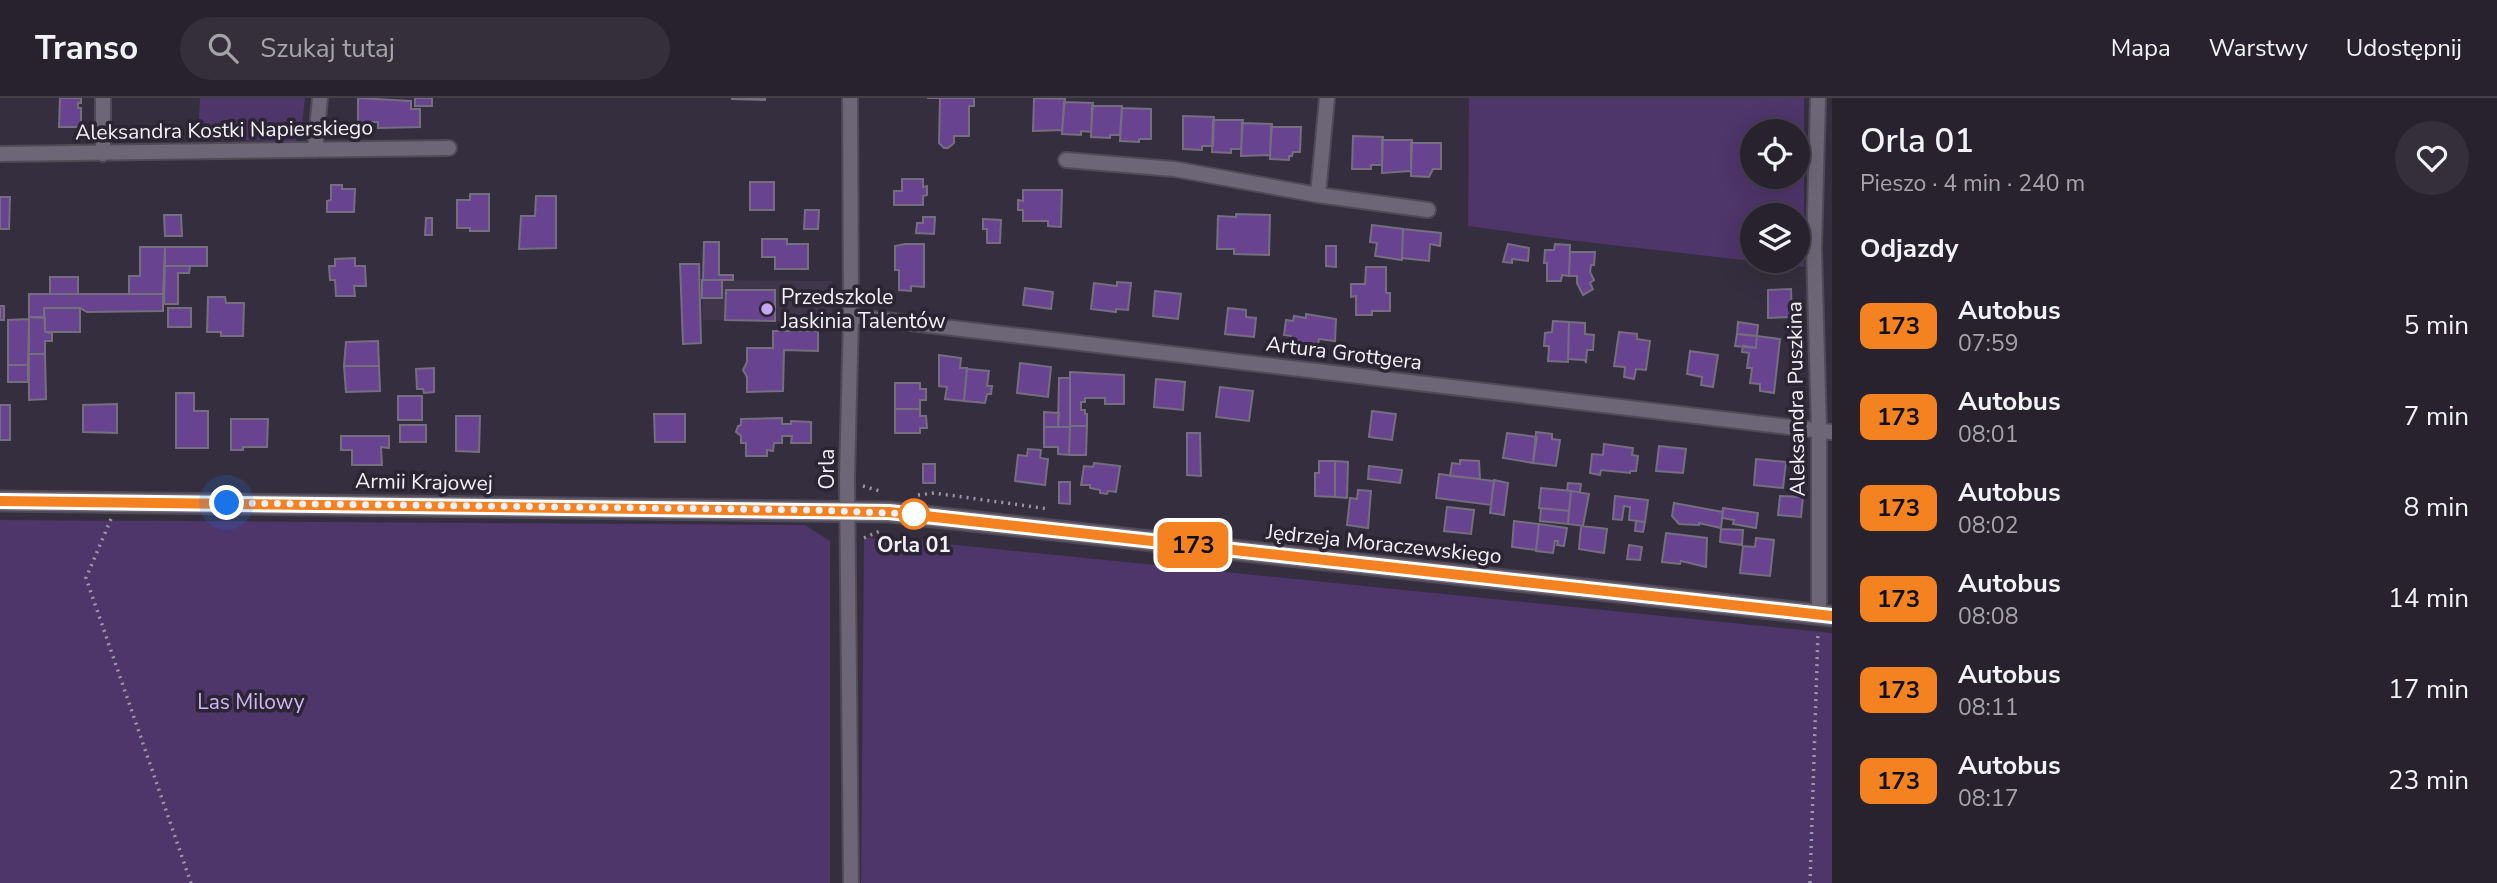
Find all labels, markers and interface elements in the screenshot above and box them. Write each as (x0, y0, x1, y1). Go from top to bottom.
search box (180, 17, 670, 80)
text: Transo (35, 26, 138, 71)
icon: search (204, 29, 242, 67)
text: Szukaj tutaj (260, 31, 395, 66)
text: Mapa (2111, 32, 2171, 64)
text: Warstwy (2209, 32, 2308, 64)
text: Udostępnij (2346, 32, 2462, 64)
street label: Aleksandra Kostki Napierskiego (75, 113, 373, 147)
map controls (1740, 119, 1810, 273)
button: locate (1740, 119, 1810, 189)
text: Orla 01 (1860, 119, 1974, 164)
button: heart (2395, 121, 2469, 195)
text: Pieszo · 4 min · 240 m (1860, 168, 2085, 199)
button: layers (1740, 203, 1810, 273)
text: Odjazdy (1860, 231, 1958, 266)
place label: Przedszkole Jaskinia Talentów (780, 283, 946, 335)
text: Autobus (1958, 293, 2061, 328)
marker: Przedszkole Jaskinia Talentów (759, 301, 775, 317)
street label: Aleksandra Puszkina (1780, 301, 1812, 497)
text: 5 min (2404, 308, 2469, 343)
text: 173 (1877, 310, 1920, 342)
text: 07:59 (1958, 328, 2018, 359)
street label: Artura Grottgera (1264, 330, 1424, 376)
text: Autobus (1958, 384, 2061, 419)
text: 7 min (2404, 399, 2469, 434)
text: 173 (1877, 401, 1920, 433)
text: 08:01 (1958, 419, 2018, 450)
street label: Orla (813, 449, 841, 489)
street label: Armii Krajowej (355, 467, 493, 497)
text: Autobus (1958, 475, 2061, 510)
your location (209, 485, 244, 520)
text: 8 min (2404, 490, 2469, 525)
text: 173 (1877, 492, 1920, 524)
marker: Orla 01 (899, 499, 929, 529)
text: 08:02 (1958, 510, 2018, 541)
street label: Jędrzeja Moraczewskiego (1264, 518, 1503, 570)
line badge: 173 (1153, 522, 1233, 568)
text: 173 (1171, 529, 1215, 561)
place label: Orla 01 (877, 531, 951, 559)
text: Autobus (1958, 566, 2061, 601)
text: 14 min (2388, 581, 2469, 616)
text: 173 (1877, 583, 1920, 615)
text: 08:08 (1958, 601, 2018, 632)
text: Autobus (1958, 657, 2061, 692)
text: 17 min (2388, 672, 2469, 707)
text: 173 (1877, 674, 1920, 706)
park label: Las Milowy (197, 688, 305, 716)
text: 08:11 (1958, 692, 2018, 723)
text: Autobus (1958, 748, 2061, 783)
text: 23 min (2388, 763, 2469, 798)
text: 173 (1877, 765, 1920, 797)
text: 08:17 (1958, 783, 2018, 814)

